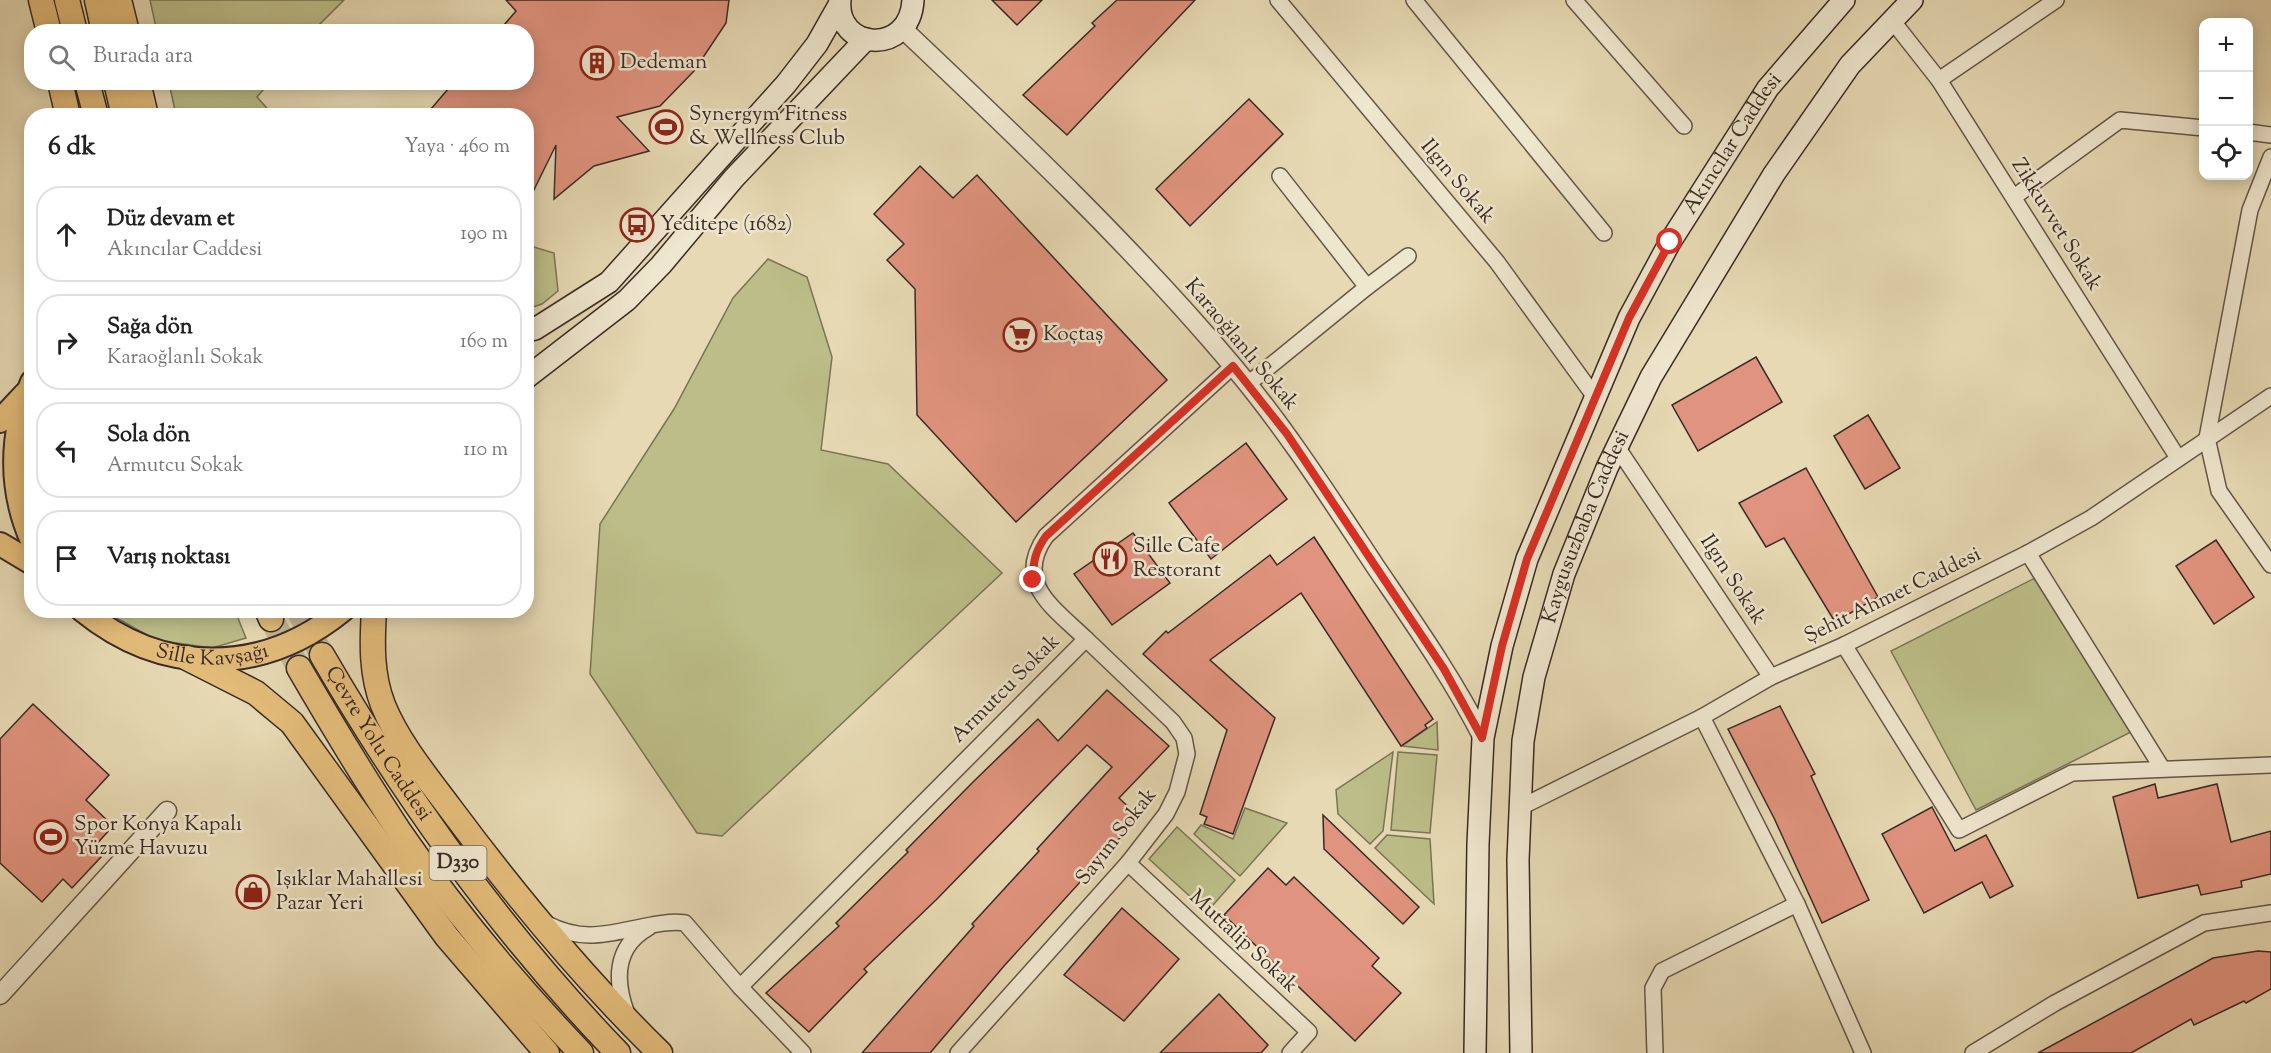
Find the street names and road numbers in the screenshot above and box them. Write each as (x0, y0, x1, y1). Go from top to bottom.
street label: Akıncılar Caddesi (1676, 67, 1789, 221)
street label: Ilgın Sokak (1413, 133, 1502, 231)
street label: Zikkuvvet Sokak (2003, 153, 2109, 298)
street label: Karaoğlanlı Sokak (1177, 272, 1306, 418)
street label: Kaygusuzbaba Caddesi (1535, 426, 1638, 627)
street label: Ilgın Sokak (1692, 529, 1773, 631)
street label: Şehit Ahmet Caddesi (1800, 540, 1986, 652)
street label: Armutcu Sokak (945, 627, 1068, 750)
street label: Sille Kavşağı (152, 636, 272, 675)
street label: Çevre Yolu Caddesi (317, 661, 439, 828)
street label: Sayım Sokak (1069, 781, 1165, 892)
road number: D330 (430, 846, 486, 880)
street label: Muttalip Sokak (1182, 883, 1305, 1001)

